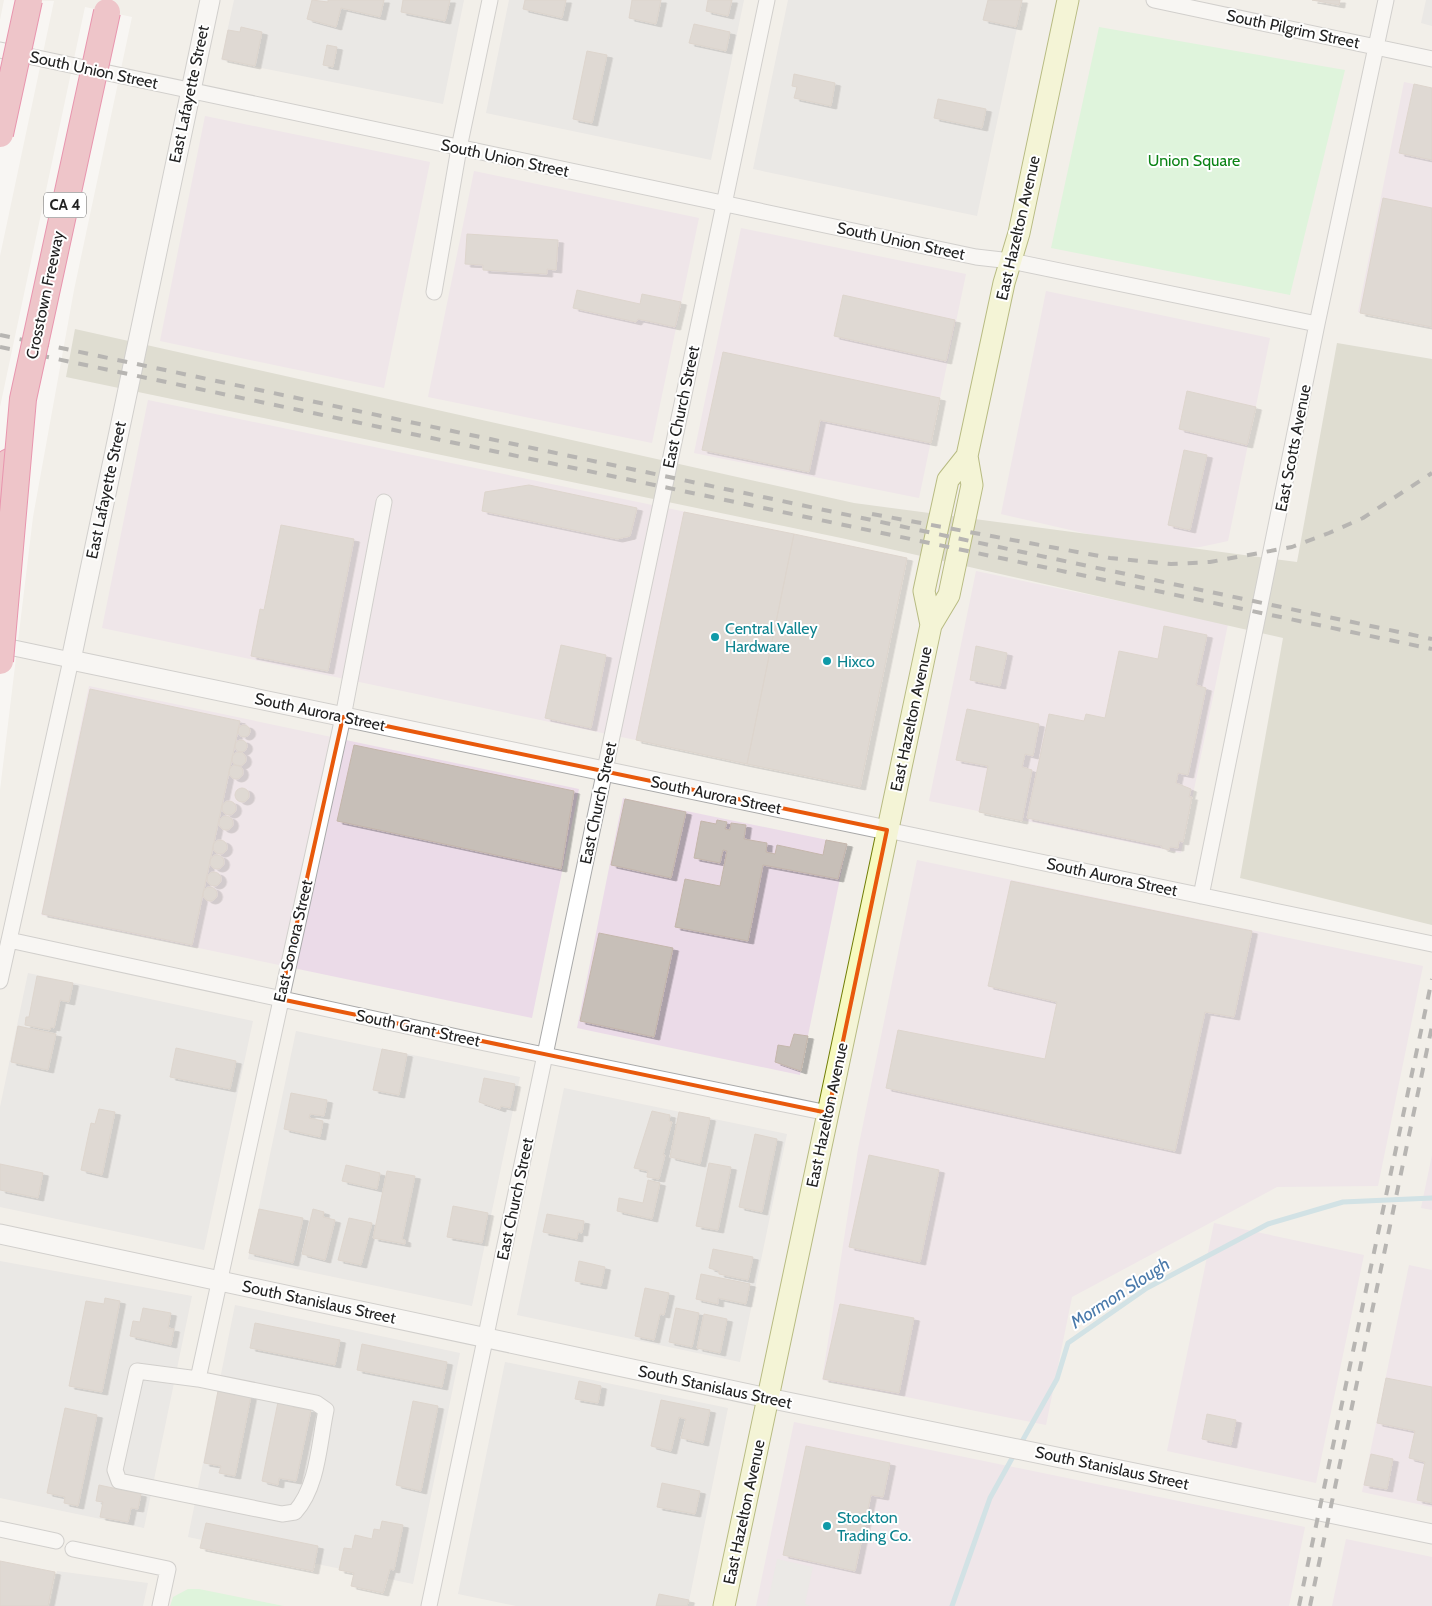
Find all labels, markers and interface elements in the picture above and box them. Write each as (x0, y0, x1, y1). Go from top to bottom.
street label: South Pilgrim Street (1225, 6, 1362, 53)
street label: East Lafayette Street (165, 23, 213, 164)
street label: South Union Street (28, 47, 160, 93)
street label: South Union Street (439, 135, 571, 181)
park label: Union Square (1148, 151, 1240, 170)
street label: East Hazelton Avenue (992, 154, 1044, 302)
road number: CA 4 (44, 192, 86, 218)
street label: South Union Street (835, 218, 967, 264)
street label: Crosstown Freeway (22, 229, 68, 361)
street label: East Church Street (659, 344, 703, 470)
street label: East Scotts Avenue (1271, 383, 1315, 513)
street label: East Lafayette Street (82, 419, 130, 560)
place label: Central Valley Hardware (725, 619, 818, 656)
marker: Central Valley Hardware (709, 631, 721, 643)
street label: East Hazelton Avenue (886, 645, 936, 793)
place label: Hixco (837, 652, 875, 671)
marker: Hixco (821, 655, 833, 667)
street label: South Aurora Street (253, 689, 388, 735)
street label: East Church Street (576, 740, 620, 866)
street label: South Aurora Street (649, 772, 784, 818)
street label: South Aurora Street (1045, 854, 1180, 900)
street label: East Sonora Street (270, 877, 316, 1004)
street label: South Grant Street (354, 1006, 482, 1051)
street label: East Hazelton Avenue (802, 1041, 852, 1189)
street label: East Church Street (493, 1136, 537, 1262)
water label: Mormon Slough (1065, 1253, 1174, 1334)
street label: South Stanislaus Street (240, 1276, 398, 1328)
street label: South Stanislaus Street (636, 1361, 794, 1413)
street label: East Hazelton Avenue (719, 1438, 769, 1586)
street label: South Stanislaus Street (1033, 1442, 1191, 1494)
place label: Stockton Trading Co. (837, 1508, 911, 1545)
marker: Stockton Trading Co. (821, 1520, 833, 1532)

